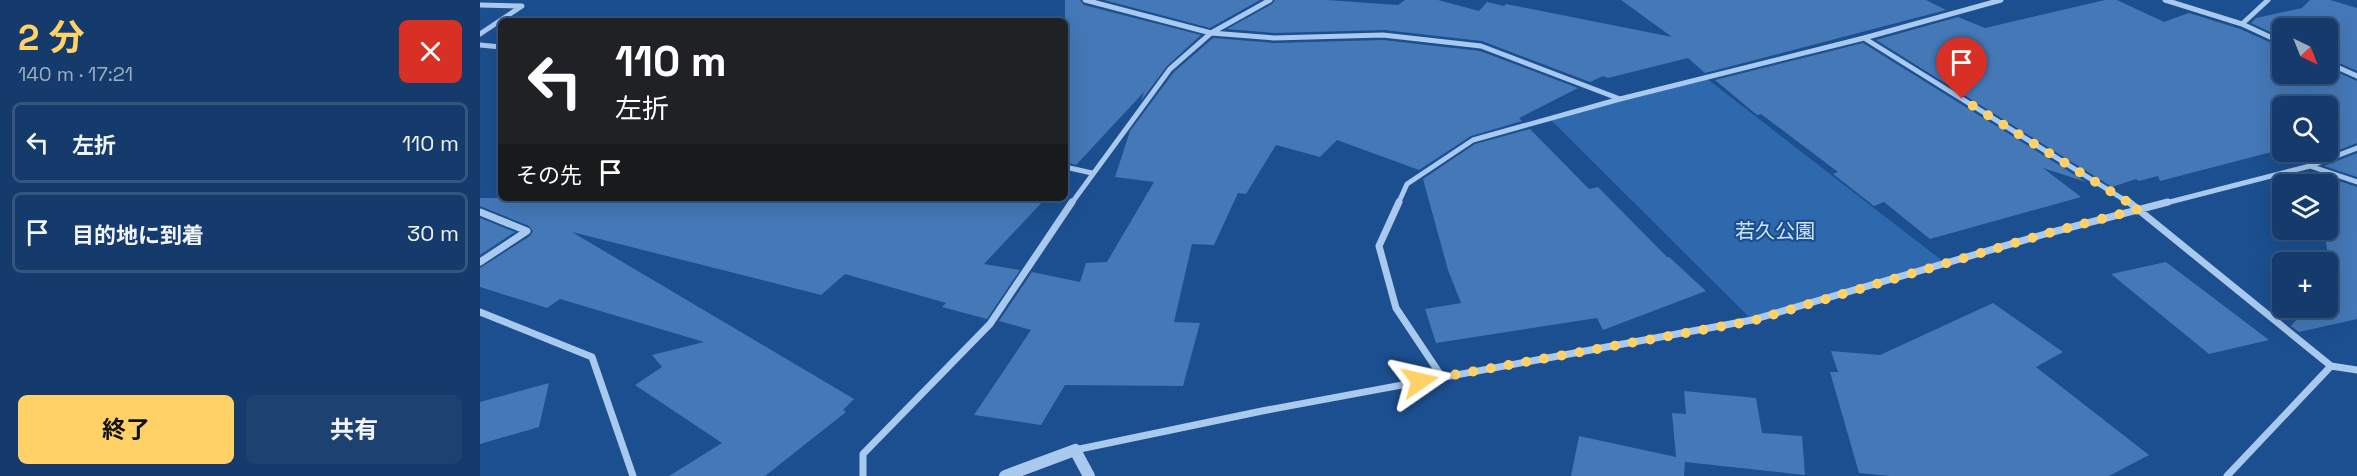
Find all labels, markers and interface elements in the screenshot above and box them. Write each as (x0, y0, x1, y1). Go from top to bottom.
text: 2 分 (18, 15, 85, 61)
north arrow (2272, 18, 2338, 84)
map controls (2272, 18, 2338, 318)
button: close (399, 20, 462, 83)
text: 110 m (615, 35, 727, 88)
pin (1936, 37, 1987, 99)
icon: left (516, 42, 594, 120)
icon: arrive (1945, 46, 1978, 79)
text: 140 m · 17:21 (18, 61, 133, 87)
text: 左折 (615, 91, 669, 126)
button: search (2272, 96, 2338, 162)
icon: left (21, 126, 54, 159)
text: 110 m (402, 129, 459, 157)
text: 左折 (72, 131, 116, 159)
icon: arrive (594, 156, 627, 189)
text: その先 (516, 161, 582, 189)
button: layers (2272, 174, 2338, 240)
icon: arrive (21, 216, 54, 249)
park label: 若久公園 (1735, 218, 1815, 244)
text: 30 m (407, 219, 459, 247)
text: 目的地に到着 (72, 221, 204, 249)
button: + (2272, 252, 2338, 318)
position arrow (1388, 349, 1452, 413)
button: 終了 (18, 395, 234, 464)
button: 共有 (246, 395, 462, 464)

